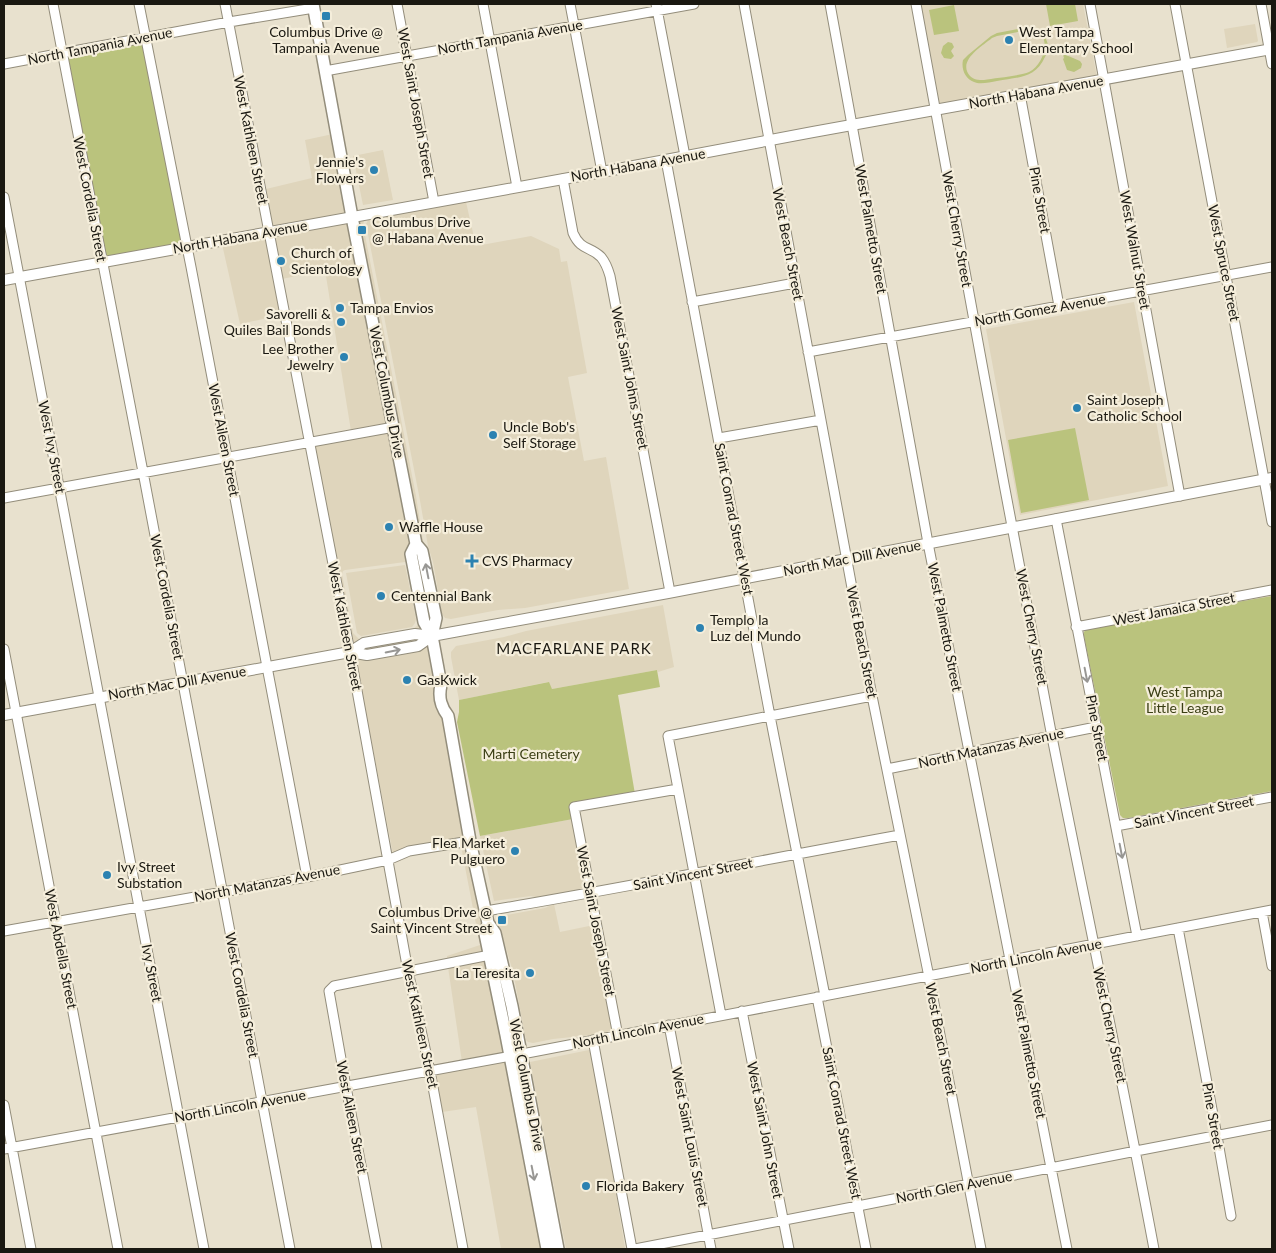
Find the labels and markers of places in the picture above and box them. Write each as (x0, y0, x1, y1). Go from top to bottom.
marker: Columbus Drive @ Tampania Avenue (320, 10, 332, 22)
place label: Columbus Drive @ Tampania Avenue (269, 23, 383, 56)
place label: West Tampa Elementary School (1019, 23, 1133, 56)
marker: West Tampa Elementary School (1003, 34, 1015, 46)
place label: Jennie's Flowers (316, 153, 364, 186)
marker: Jennie's Flowers (368, 164, 380, 176)
place label: Columbus Drive @ Habana Avenue (372, 213, 484, 246)
marker: Columbus Drive @ Habana Avenue (356, 224, 368, 236)
place label: Church of Scientology (291, 244, 363, 277)
marker: Church of Scientology (275, 255, 287, 267)
place label: Tampa Envios (350, 299, 434, 316)
marker: Tampa Envios (334, 302, 346, 314)
place label: Savorelli & Quiles Bail Bonds (224, 305, 331, 338)
marker: Savorelli & Quiles Bail Bonds (335, 316, 347, 328)
place label: Lee Brother Jewelry (262, 340, 335, 373)
marker: Lee Brother Jewelry (338, 351, 350, 363)
place label: Saint Joseph Catholic School (1087, 391, 1182, 424)
marker: Saint Joseph Catholic School (1071, 402, 1083, 414)
place label: Uncle Bob's Self Storage (503, 418, 576, 451)
marker: Uncle Bob's Self Storage (487, 429, 499, 441)
place label: Waffle House (399, 518, 483, 535)
marker: Waffle House (383, 521, 395, 533)
place label: CVS Pharmacy (482, 552, 573, 569)
marker: CVS Pharmacy (466, 555, 478, 567)
place label: Centennial Bank (391, 587, 492, 604)
marker: Centennial Bank (375, 590, 387, 602)
place label: Templo la Luz del Mundo (710, 611, 801, 644)
marker: Templo la Luz del Mundo (694, 622, 706, 634)
place label: GasKwick (417, 671, 478, 688)
marker: GasKwick (401, 674, 413, 686)
place label: Flea Market Pulguero (432, 834, 505, 867)
marker: Flea Market Pulguero (509, 845, 521, 857)
place label: Ivy Street Substation (117, 858, 182, 891)
marker: Ivy Street Substation (101, 869, 113, 881)
place label: Columbus Drive @ Saint Vincent Street (371, 903, 492, 936)
marker: Columbus Drive @ Saint Vincent Street (496, 914, 508, 926)
place label: La Teresita (455, 964, 520, 981)
marker: La Teresita (524, 967, 536, 979)
place label: Florida Bakery (596, 1177, 685, 1194)
marker: Florida Bakery (580, 1180, 592, 1192)

